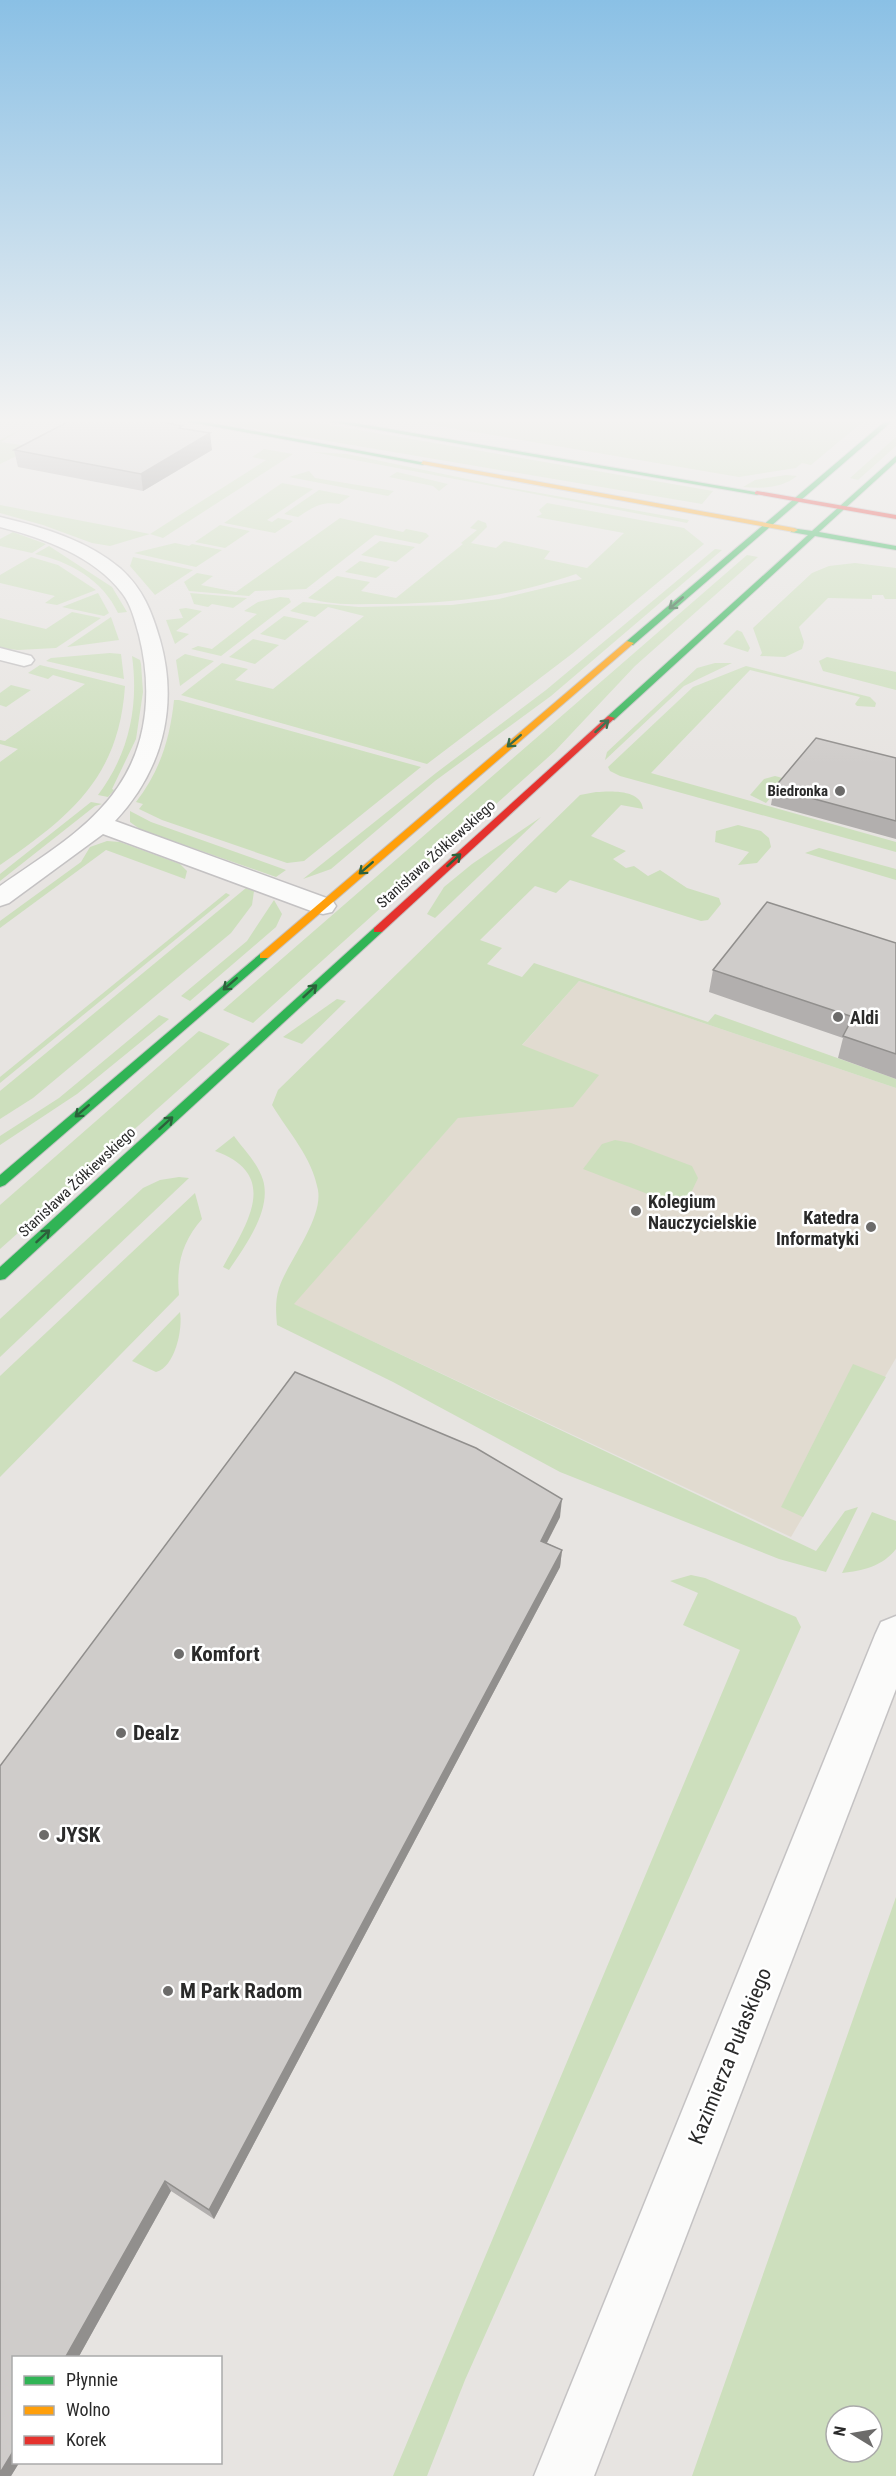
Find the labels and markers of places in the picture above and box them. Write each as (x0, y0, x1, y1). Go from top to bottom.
place label: Biedronka (767, 782, 828, 800)
marker: Biedronka (833, 784, 847, 798)
place label: Aldi (850, 1007, 879, 1028)
marker: Aldi (831, 1010, 845, 1024)
place label: Kolegium Nauczycielskie (648, 1191, 757, 1233)
marker: Kolegium Nauczycielskie (629, 1204, 643, 1218)
place label: Katedra Informatyki (776, 1207, 859, 1249)
marker: Katedra Informatyki (864, 1220, 878, 1234)
place label: Komfort (191, 1642, 260, 1666)
marker: Komfort (172, 1647, 186, 1661)
place label: Dealz (133, 1721, 180, 1745)
marker: Dealz (114, 1726, 128, 1740)
place label: JYSK (56, 1823, 101, 1847)
marker: JYSK (37, 1828, 51, 1842)
place label: M Park Radom (180, 1979, 302, 2003)
marker: M Park Radom (161, 1984, 175, 1998)

